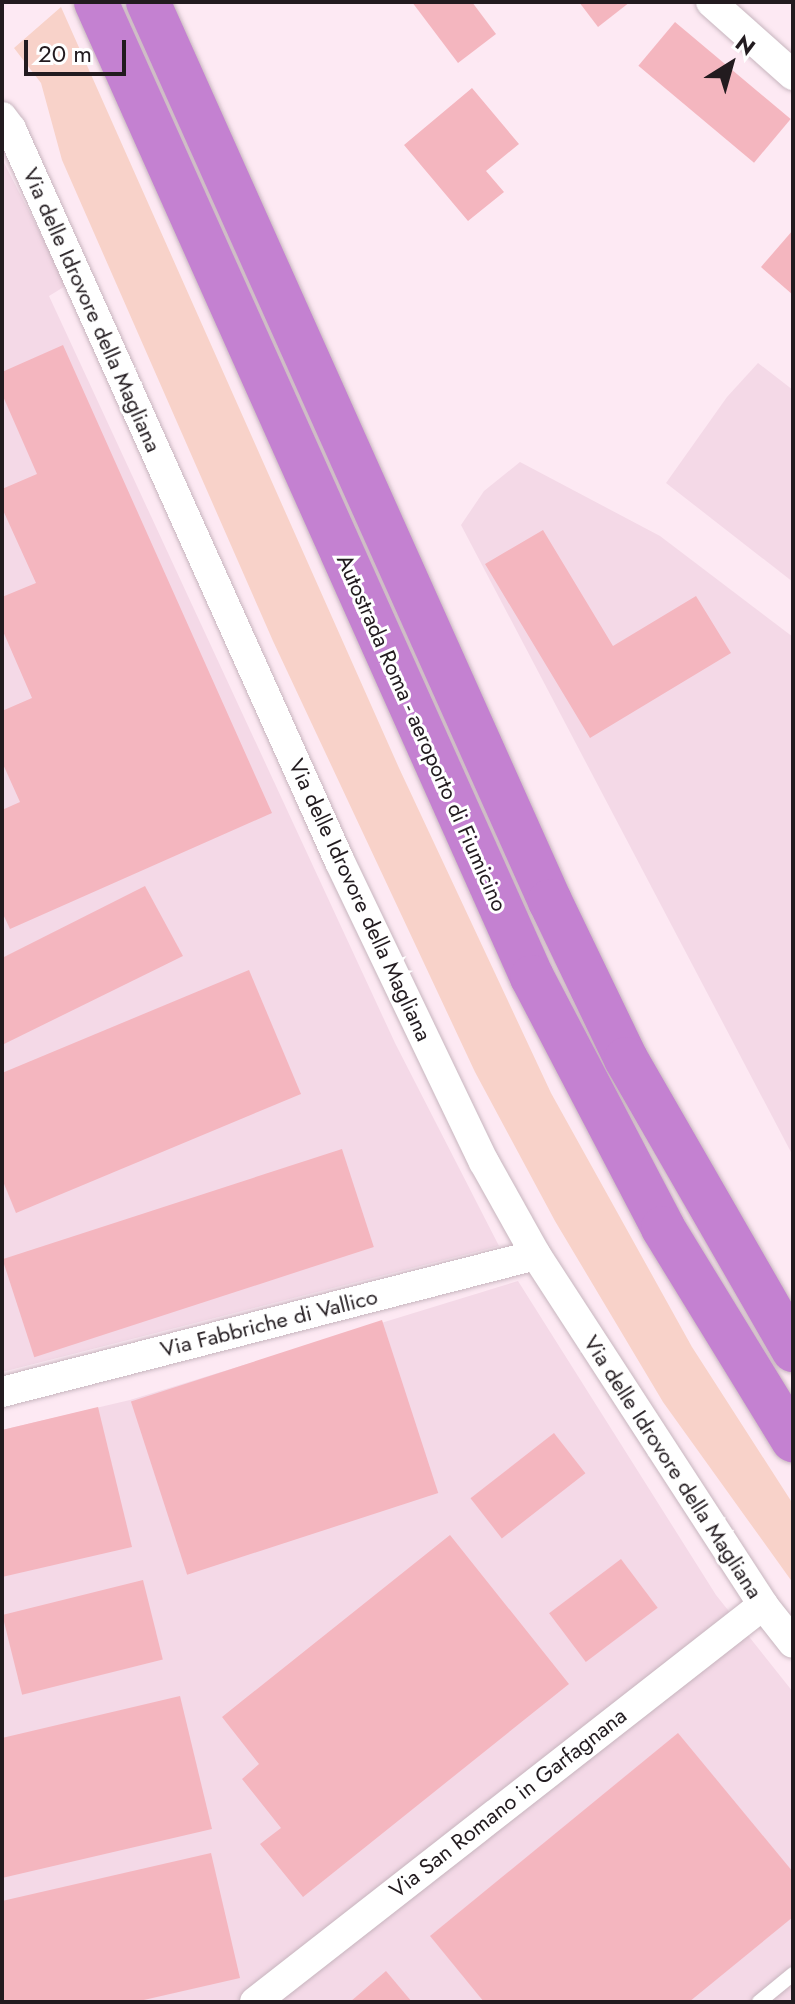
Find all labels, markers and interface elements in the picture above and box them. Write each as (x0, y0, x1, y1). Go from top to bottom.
scale bar (28, 24, 130, 74)
north arrow (691, 24, 771, 104)
text: N (729, 27, 762, 63)
text: 20 m (38, 36, 92, 71)
street label: Via delle Idrovore della Magliana (17, 164, 167, 456)
street label: Autostrada Roma - aeroporto di Fiumicino (331, 551, 513, 915)
street label: Via delle Idrovore della Magliana (283, 755, 437, 1045)
street label: Via Fabbriche di Vallico (158, 1283, 380, 1363)
street label: Via delle Idrovore della Magliana (578, 1331, 768, 1603)
street label: Via San Romano in Garfagnana (384, 1702, 632, 1904)

